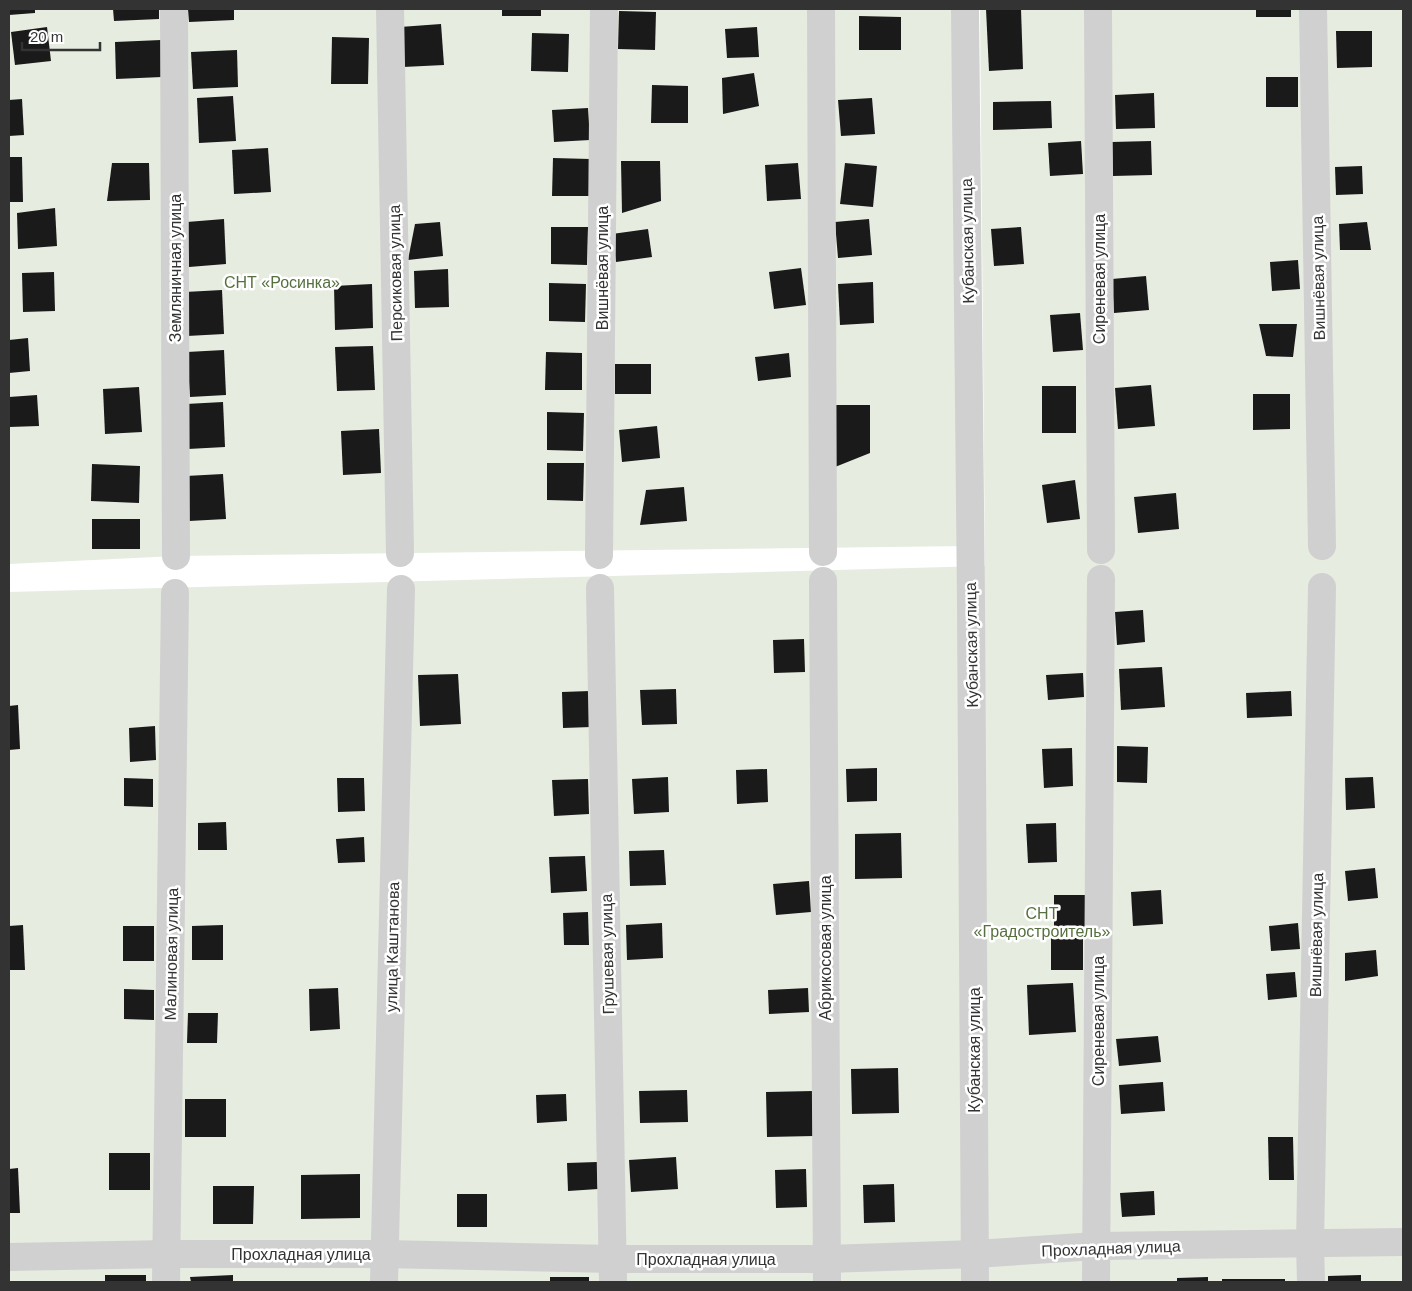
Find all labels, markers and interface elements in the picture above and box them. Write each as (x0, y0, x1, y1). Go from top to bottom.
scale bar (22, 20, 100, 52)
text: 20 m (30, 28, 63, 45)
street label: Кубанская улица (958, 178, 977, 304)
street label: Земляничная улица (167, 194, 184, 342)
street label: Персиковая улица (386, 204, 405, 341)
street label: Вишнёвая улица (594, 206, 611, 330)
street label: Сиреневая улица (1091, 214, 1108, 344)
street label: Вишнёвая улица (1309, 216, 1328, 340)
park label: СНТ «Росинка» (224, 274, 340, 291)
street label: Кубанская улица (962, 582, 981, 708)
street label: Вишнёвая улица (1307, 873, 1326, 997)
street label: Абрикосовая улица (817, 875, 834, 1021)
street label: улица Каштанова (383, 882, 402, 1012)
street label: Малиновая улица (162, 887, 181, 1021)
street label: Грушевая улица (598, 893, 617, 1014)
park label: СНТ «Градостроитель» (974, 905, 1111, 940)
street label: Сиреневая улица (1090, 956, 1107, 1086)
street label: Кубанская улица (966, 987, 983, 1113)
street label: Прохладная улица (1041, 1238, 1181, 1259)
street label: Прохладная улица (231, 1246, 371, 1263)
street label: Прохладная улица (636, 1251, 776, 1268)

